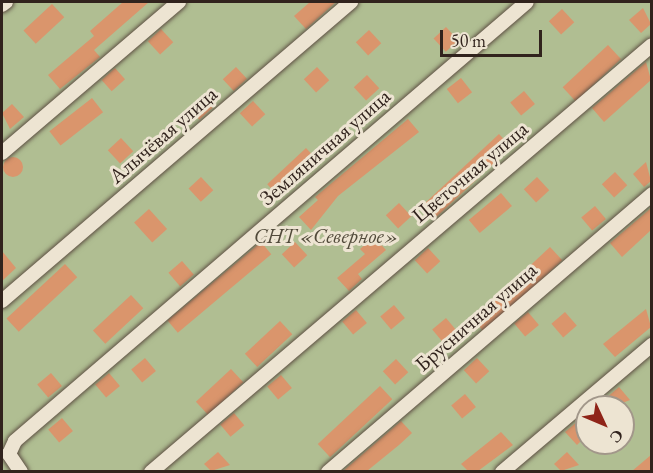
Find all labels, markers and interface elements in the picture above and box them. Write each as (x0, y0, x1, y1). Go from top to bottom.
scale bar (443, 18, 545, 56)
text: 50 m (451, 29, 486, 52)
street label: Алычёвая улица (104, 81, 222, 189)
street label: Земляничная улица (255, 83, 395, 211)
street label: Цветочная улица (407, 116, 533, 228)
park label: СНТ «Северное» (254, 223, 398, 249)
street label: Брусничная улица (410, 257, 542, 377)
north arrow (575, 395, 635, 455)
text: С (605, 425, 628, 448)

